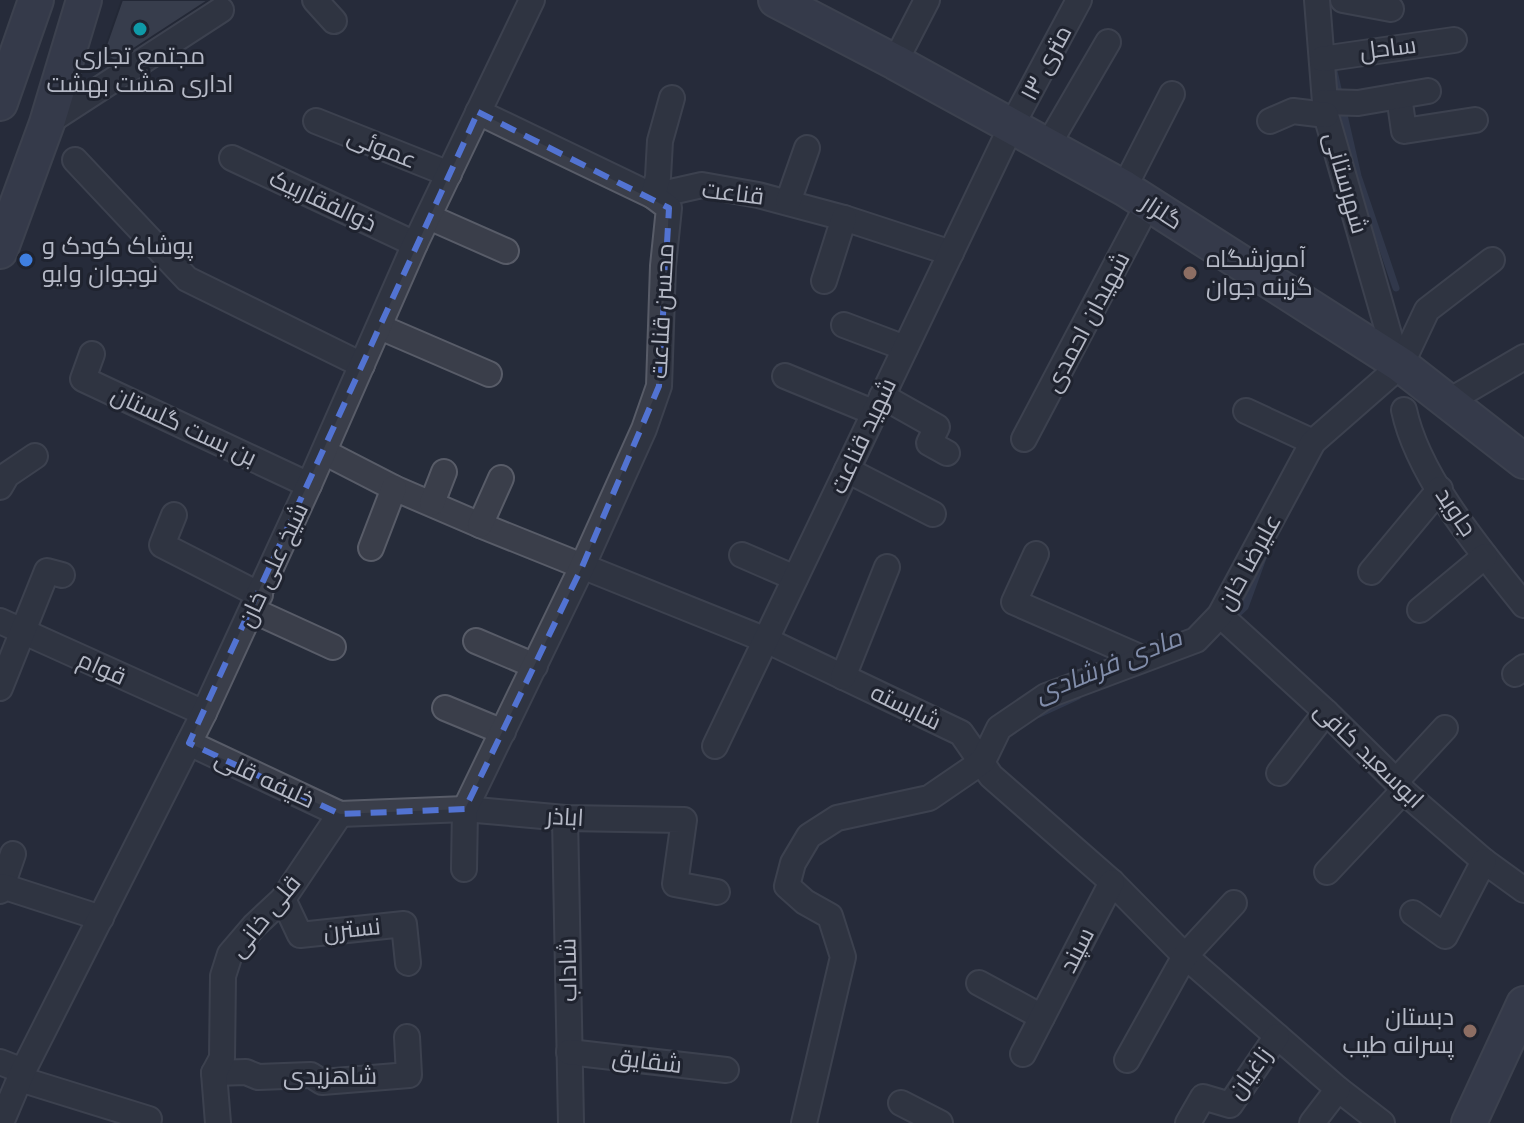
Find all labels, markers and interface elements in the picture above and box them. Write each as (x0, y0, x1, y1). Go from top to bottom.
marker: مجتمع تجاری اداری هشت بهشت (131, 20, 149, 38)
street label: ۱۳ متری (1013, 20, 1078, 106)
street label: ساحل (1358, 29, 1418, 66)
place label: مجتمع تجاری اداری هشت بهشت (47, 40, 233, 99)
street label: عموئی (343, 120, 421, 175)
street label: شهرستانی (1317, 128, 1376, 237)
street label: ذوالفقاربیک (265, 162, 382, 239)
street label: قناعت (700, 173, 766, 212)
street label: گلزار (1134, 186, 1189, 236)
place label: پوشاک کودک و نوجوان وایو (42, 230, 194, 289)
street label: محسن قناعت (642, 242, 681, 380)
place label: آموزشگاه گزینه جوان (1206, 243, 1313, 302)
street label: شهیدان احمدی (1037, 246, 1137, 397)
marker: پوشاک کودک و نوجوان وایو (17, 251, 35, 269)
marker: آموزشگاه گزینه جوان (1181, 264, 1199, 282)
street label: شهید قناعت (822, 373, 903, 499)
street label: بن بست گلستان (107, 378, 262, 473)
street label: جاوید (1429, 481, 1484, 542)
street label: شیخ علی خان (230, 498, 316, 632)
street label: علیرضا خان (1209, 508, 1288, 615)
water label: مادی فرشادی (1029, 620, 1187, 710)
street label: قوام (73, 643, 131, 693)
street label: شایسته (866, 676, 947, 737)
street label: ابوسعید کافی (1308, 694, 1431, 815)
street label: خلیفه قلی (210, 742, 320, 815)
street label: اباذر (543, 800, 585, 833)
street label: قلی خانی (222, 868, 307, 963)
street label: نسترن (322, 910, 382, 947)
street label: سپند (1052, 922, 1101, 978)
street label: شاداب (551, 938, 584, 1002)
place label: دبستان پسرانه طیب (1343, 1001, 1455, 1061)
marker: دبستان پسرانه طیب (1461, 1022, 1479, 1040)
street label: زاغیان (1220, 1040, 1279, 1105)
street label: شقایق (610, 1041, 684, 1080)
street label: شاهزیدی (283, 1060, 377, 1091)

